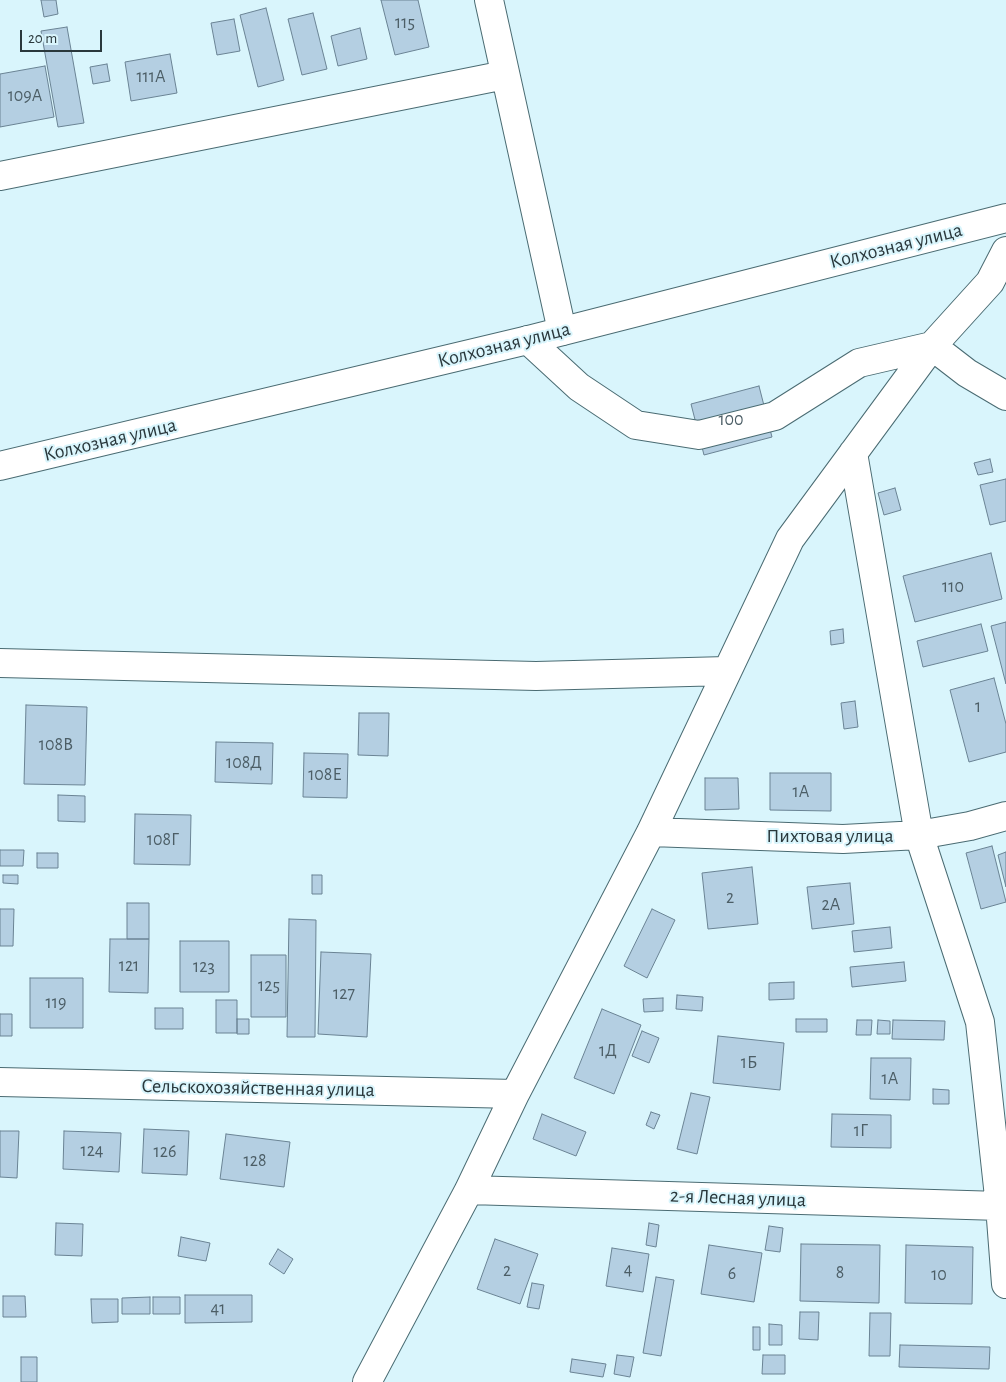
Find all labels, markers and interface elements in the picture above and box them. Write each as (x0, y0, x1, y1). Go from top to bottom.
house number: 115 (395, 12, 415, 34)
scale bar (22, 20, 105, 52)
text: 20 m (28, 31, 57, 46)
house number: 111А (136, 66, 166, 88)
house number: 109А (8, 85, 42, 107)
street label: Колхозная улица (827, 218, 965, 274)
street label: Колхозная улица (435, 317, 573, 373)
house number: 100 (718, 409, 744, 431)
street label: Колхозная улица (41, 413, 179, 467)
house number: 110 (942, 576, 964, 598)
house number: 1 (975, 696, 981, 718)
house number: 108В (39, 734, 73, 756)
house number: 108Д (226, 752, 262, 774)
house number: 108Е (308, 764, 342, 786)
house number: 1А (793, 781, 809, 803)
street label: Пихтовая улица (766, 824, 894, 848)
house number: 108Г (147, 829, 179, 851)
house number: 2 (726, 887, 734, 909)
house number: 2А (822, 894, 840, 916)
house number: 121 (119, 955, 139, 977)
house number: 123 (193, 956, 215, 978)
house number: 125 (258, 975, 280, 997)
house number: 127 (333, 983, 355, 1005)
house number: 119 (46, 992, 66, 1014)
house number: 1Д (599, 1040, 617, 1062)
house number: 1Б (741, 1052, 757, 1074)
house number: 1А (882, 1068, 898, 1090)
street label: Сельскохозяйственная улица (141, 1074, 375, 1102)
house number: 1Г (854, 1120, 868, 1142)
house number: 124 (80, 1140, 104, 1162)
house number: 126 (154, 1141, 176, 1163)
house number: 128 (244, 1150, 266, 1172)
street label: 2-я Лесная улица (670, 1184, 806, 1212)
house number: 4 (624, 1259, 632, 1281)
house number: 2 (503, 1260, 511, 1282)
house number: 8 (836, 1262, 844, 1284)
house number: 6 (728, 1263, 736, 1285)
house number: 10 (931, 1264, 947, 1286)
house number: 41 (211, 1298, 225, 1320)

